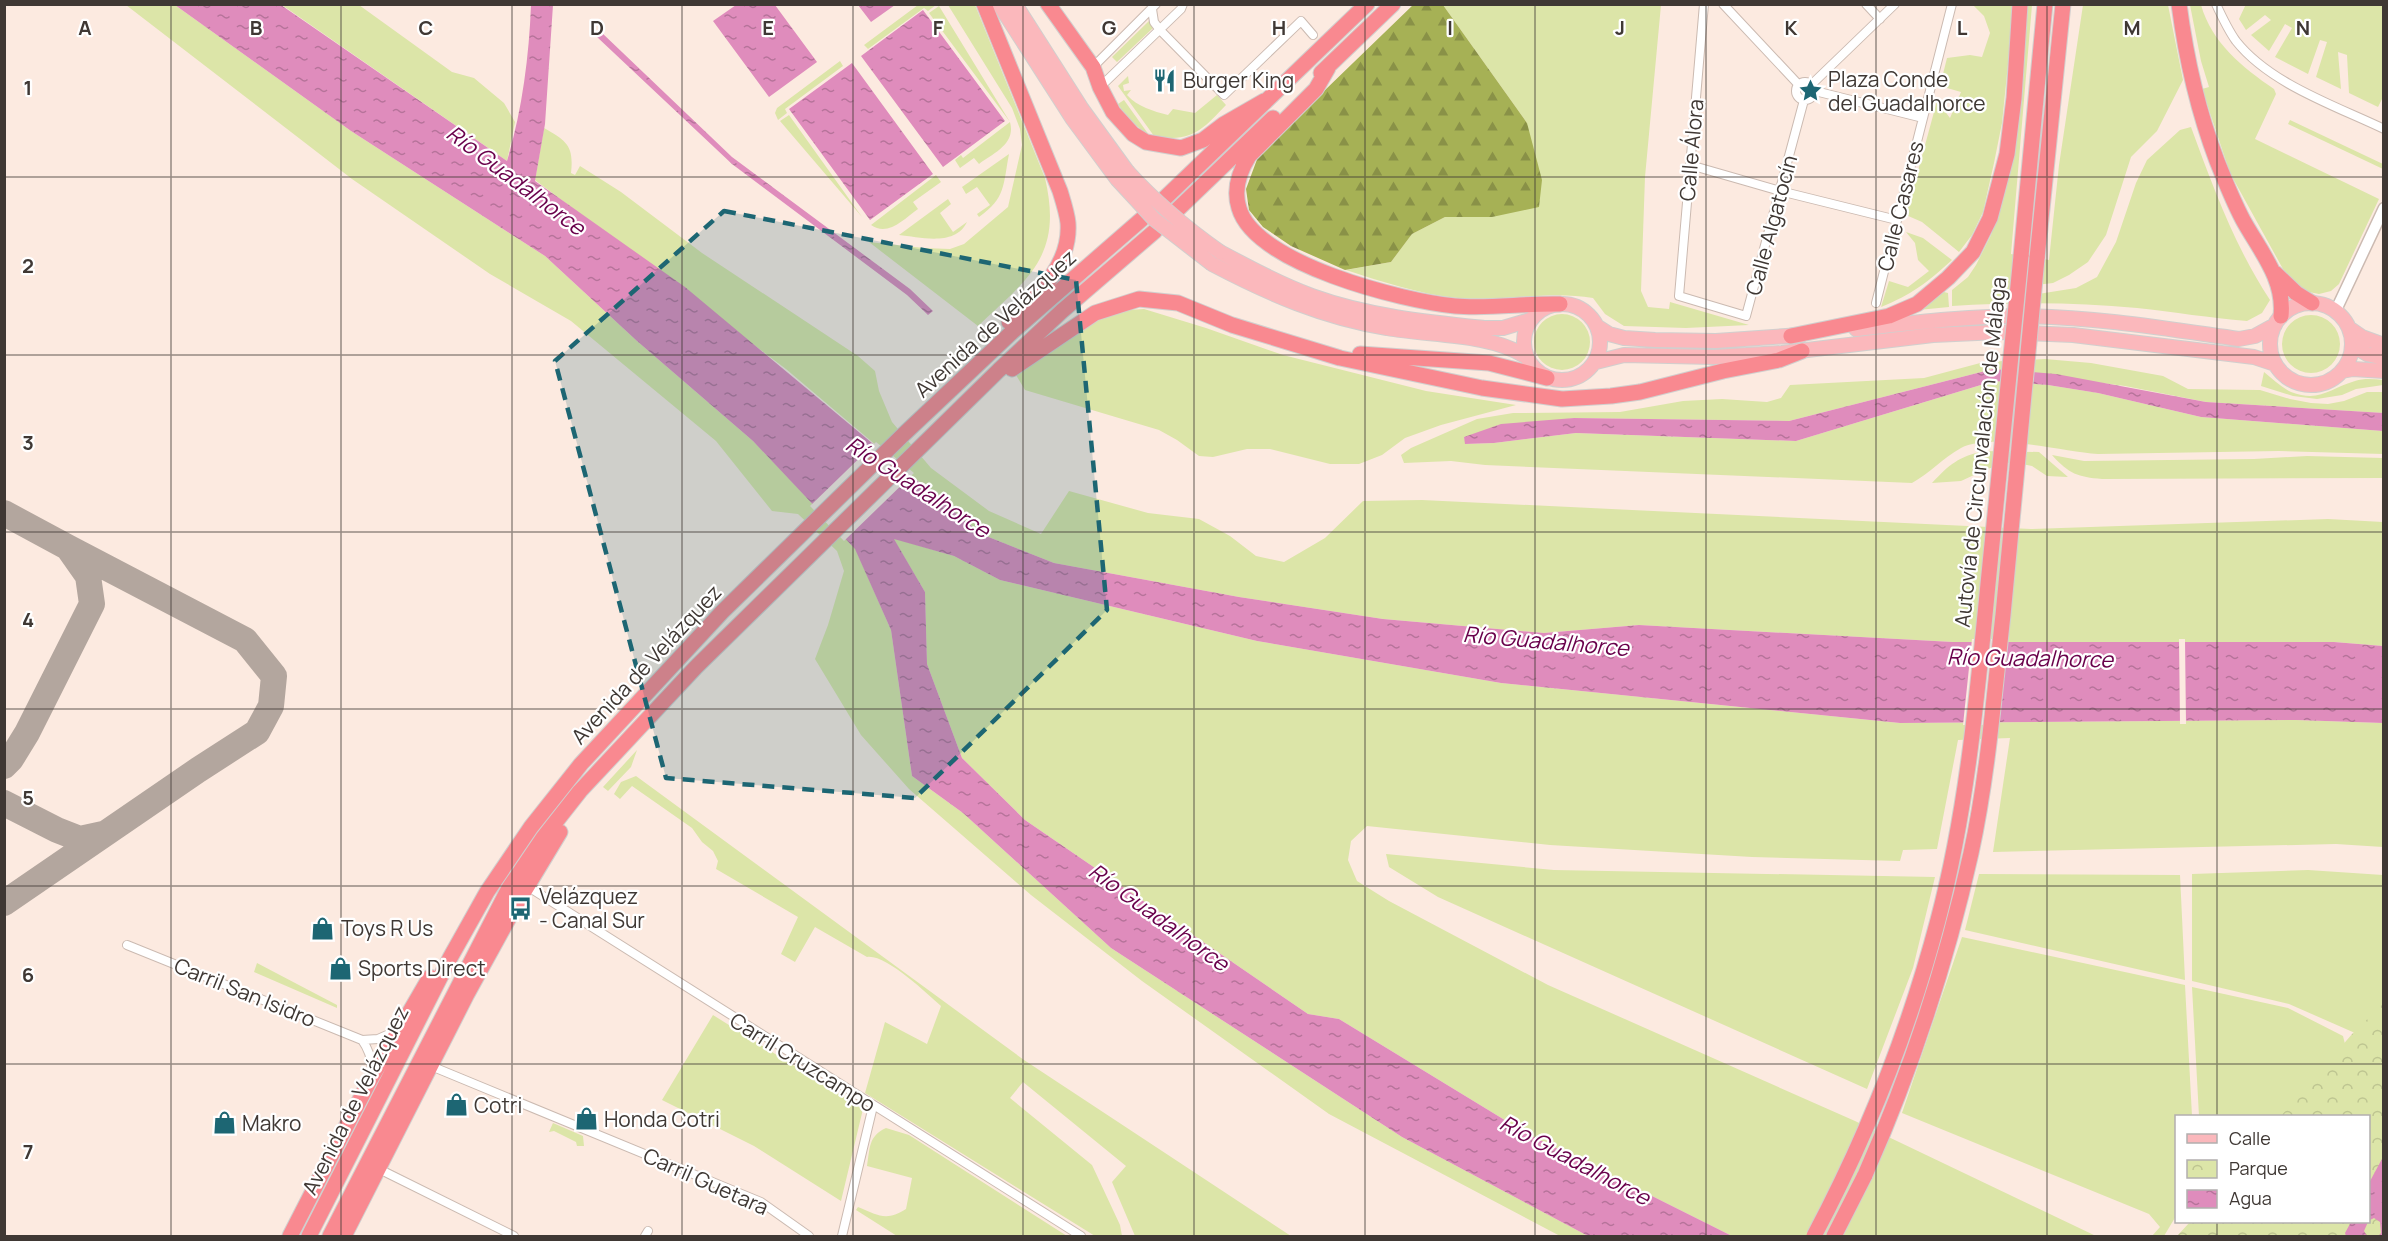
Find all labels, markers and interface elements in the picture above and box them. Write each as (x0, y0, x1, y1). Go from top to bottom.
text: A (78, 14, 92, 41)
text: B (250, 14, 263, 41)
text: C (419, 14, 433, 41)
text: D (590, 14, 604, 41)
text: E (762, 14, 774, 41)
text: F (933, 14, 944, 41)
text: G (1102, 14, 1117, 41)
text: H (1272, 14, 1286, 41)
text: I (1447, 14, 1453, 41)
text: J (1615, 14, 1625, 41)
text: K (1785, 14, 1798, 41)
text: L (1957, 14, 1968, 41)
text: M (2123, 14, 2141, 41)
text: N (2296, 14, 2310, 41)
place label: Plaza Conde del Guadalhorce (1828, 65, 1986, 117)
place label: Burger King (1183, 66, 1294, 94)
restaurant icon: Burger King (1152, 67, 1178, 93)
text: 1 (24, 74, 32, 101)
place icon: Plaza Conde del Guadalhorce (1797, 78, 1823, 104)
street label: Calle Álora (1673, 98, 1709, 202)
water label: Río Guadalhorce (441, 118, 592, 243)
street label: Calle Casares (1870, 138, 1930, 274)
street label: Calle Algatocín (1739, 152, 1803, 298)
street label: Avenida de Velázquez (908, 243, 1082, 403)
text: 2 (22, 252, 34, 279)
street label: Autovía de Circunvalación de Málaga (1948, 275, 2012, 629)
text: 3 (22, 429, 34, 456)
water label: Río Guadalhorce (840, 429, 997, 545)
street label: Avenida de Velázquez (565, 578, 727, 750)
text: 4 (22, 606, 34, 633)
water label: Río Guadalhorce (1462, 619, 1631, 663)
water label: Río Guadalhorce (1947, 642, 2114, 674)
text: 5 (22, 784, 34, 811)
water label: Río Guadalhorce (1083, 856, 1236, 979)
place label: Velázquez - Canal Sur (539, 882, 645, 934)
bus stop icon: Velázquez - Canal Sur (508, 895, 534, 921)
place label: Toys R Us (341, 914, 433, 942)
shop icon: Toys R Us (310, 915, 336, 941)
street label: Carril San Isidro (170, 951, 320, 1033)
place label: Sports Direct (358, 954, 486, 982)
shop icon: Sports Direct (327, 955, 353, 981)
text: 6 (22, 961, 34, 988)
street label: Avenida de Velázquez (295, 1001, 415, 1199)
street label: Carril Cruzcampo (725, 1006, 881, 1118)
place label: Cotri (474, 1091, 522, 1119)
shop icon: Cotri (443, 1092, 469, 1118)
place label: Honda Cotri (604, 1105, 720, 1133)
shop icon: Honda Cotri (573, 1106, 599, 1132)
water label: Río Guadalhorce (1495, 1108, 1656, 1213)
place label: Makro (242, 1109, 302, 1137)
shop icon: Makro (211, 1110, 237, 1136)
legend (2175, 1115, 2370, 1223)
text: Calle (2229, 1126, 2271, 1150)
text: 7 (23, 1138, 33, 1165)
street label: Carril Guetara (639, 1141, 773, 1221)
text: Parque (2229, 1156, 2288, 1180)
text: Agua (2229, 1186, 2272, 1210)

